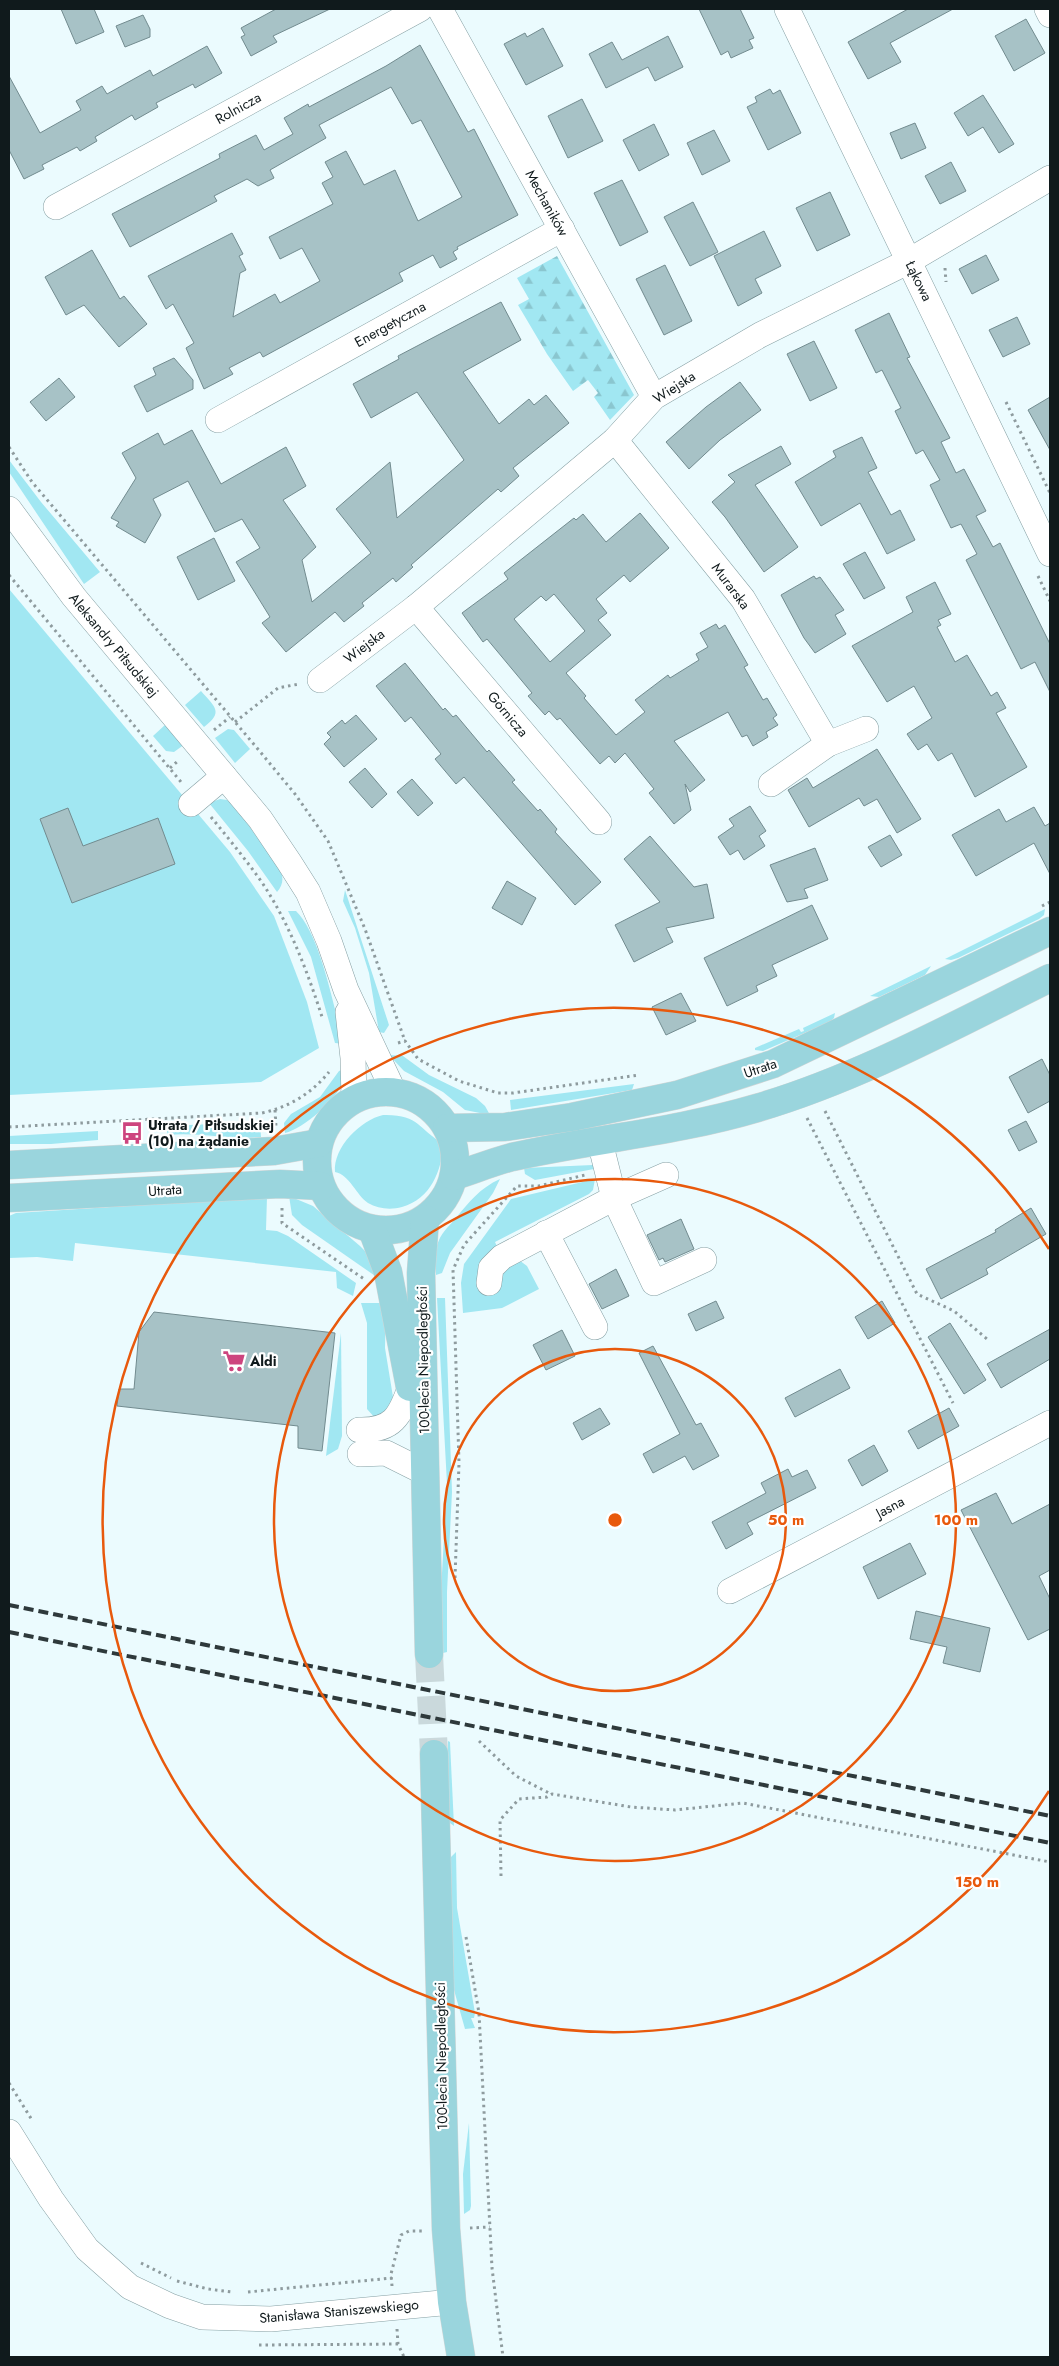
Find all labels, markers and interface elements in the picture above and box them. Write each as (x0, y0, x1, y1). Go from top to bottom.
street label: Rolnicza (211, 87, 265, 129)
street label: Mechaników (521, 166, 574, 240)
street label: Łąkowa (900, 257, 937, 305)
street label: Energetyczna (351, 296, 429, 352)
street label: Wiejska (649, 366, 699, 408)
street label: Murarska (707, 559, 755, 613)
street label: Aleksandry Piłsudskiej (64, 588, 164, 702)
street label: Wiejska (339, 624, 389, 668)
street label: Górnicza (483, 687, 533, 741)
street label: Utrata (741, 1053, 779, 1083)
place label: Utrata / Piłsudskiej (10) na żądanie (148, 1115, 274, 1151)
bus stop icon: Utrata / Piłsudskiej (10) na żądanie (119, 1120, 145, 1146)
street label: Utrata (147, 1179, 183, 1201)
street label: 100-lecia Niepodległości (412, 1286, 434, 1434)
supermarket icon: Aldi (221, 1348, 247, 1374)
place label: Aldi (249, 1351, 277, 1371)
street label: Jasna (870, 1491, 908, 1524)
text: 50 m (768, 1509, 804, 1531)
text: 100 m (934, 1509, 978, 1531)
centre of rings (606, 1511, 624, 1529)
text: 150 m (955, 1871, 999, 1893)
street label: 100-lecia Niepodległości (430, 1982, 452, 2130)
street label: Stanisława Staniszewskiego (258, 2294, 420, 2328)

